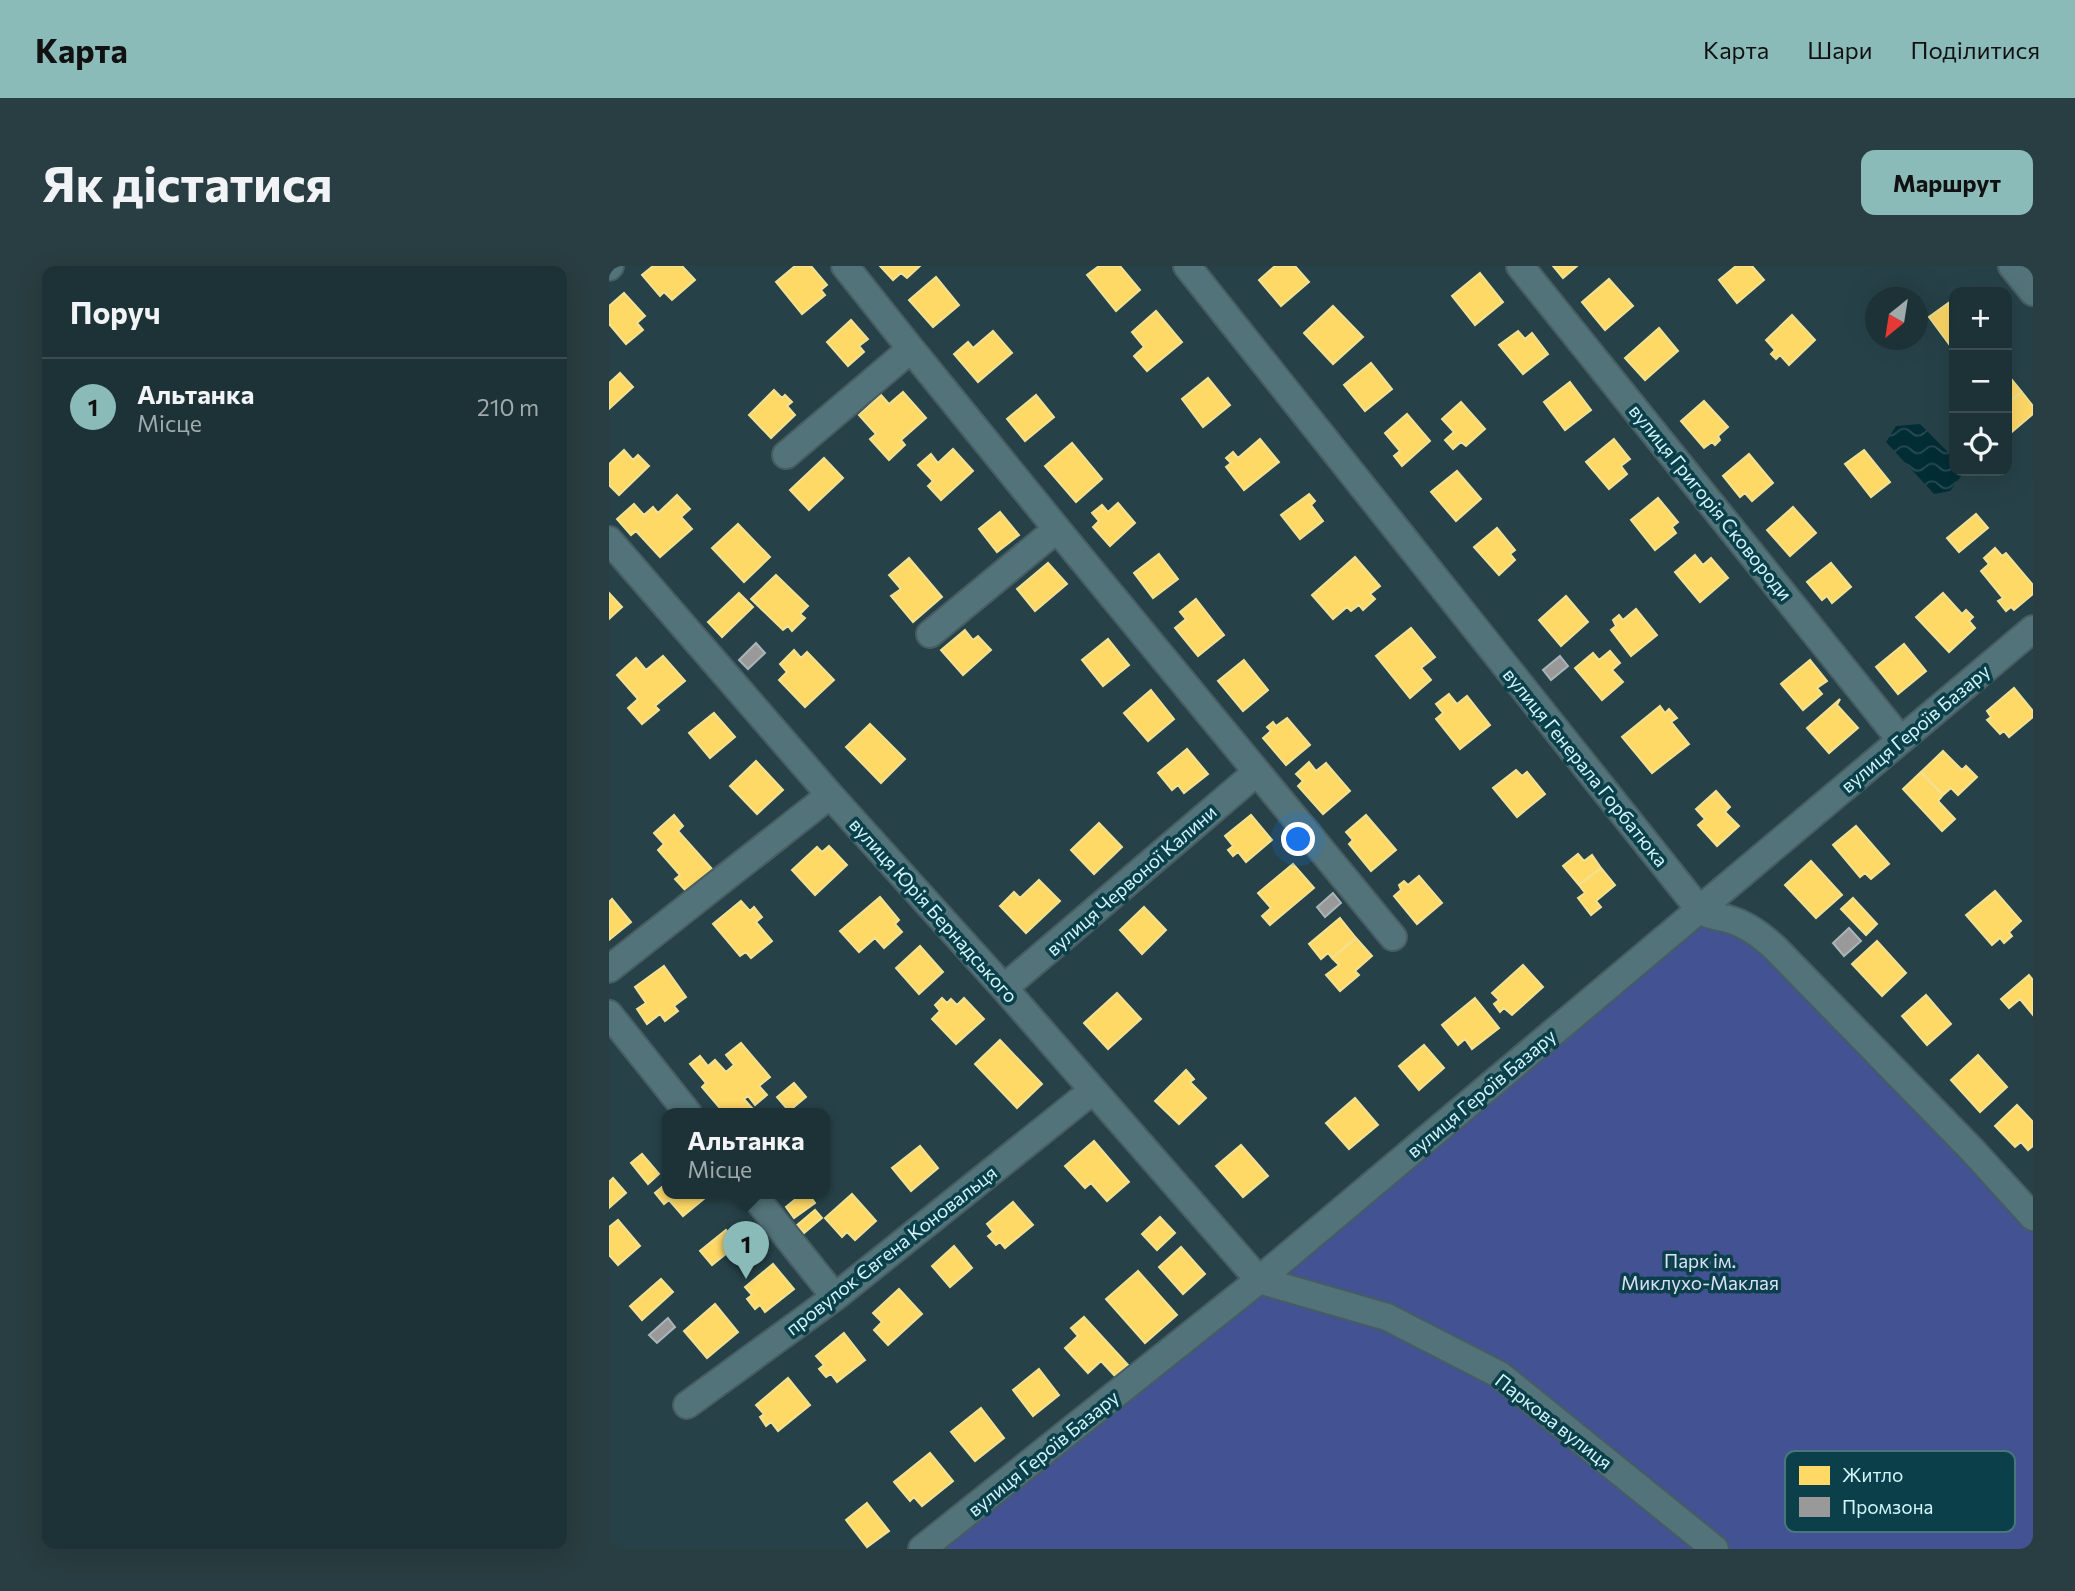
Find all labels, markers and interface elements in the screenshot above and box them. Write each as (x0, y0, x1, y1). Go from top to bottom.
text: Карта (35, 29, 128, 70)
text: Карта (1703, 35, 1769, 64)
text: Шари (1807, 35, 1873, 64)
text: Поділитися (1911, 35, 2040, 64)
button: Маршрут (1861, 150, 2033, 215)
text: Як дістатися (42, 152, 333, 212)
north arrow (1865, 287, 1928, 350)
map controls (1949, 287, 2012, 476)
button: + (1949, 287, 2012, 350)
text: Поруч (70, 293, 161, 330)
button: − (1949, 350, 2012, 413)
text: Альтанка (137, 378, 254, 409)
text: 1 (88, 393, 98, 421)
text: 210 m (477, 393, 539, 421)
street label: вулиця Григорія Сковороди (1625, 399, 1797, 605)
text: Місце (137, 409, 202, 437)
button: locate (1949, 413, 2012, 476)
street label: вулиця Героїв Базару (1836, 659, 1994, 797)
street label: вулиця Генерала Горбатюка (1499, 663, 1673, 871)
street label: вулиця Червоної Калини (1041, 800, 1221, 960)
street label: вулиця Юрія Бернадського (845, 813, 1023, 1007)
your location (1281, 822, 1315, 856)
street label: вулиця Героїв Базару (1402, 1024, 1560, 1162)
popup (662, 1108, 830, 1199)
text: Альтанка (687, 1124, 805, 1155)
text: Місце (687, 1155, 752, 1183)
street label: провулок Євгена Коновальця (781, 1160, 1001, 1340)
pin: 1 (723, 1221, 769, 1279)
park label: Парк ім. Миклухо-Маклая (1621, 1249, 1779, 1294)
street label: Паркова вулиця (1491, 1368, 1617, 1474)
street label: вулиця Героїв Базару (963, 1385, 1123, 1521)
legend (1785, 1451, 2015, 1532)
text: Житло (1842, 1463, 1903, 1486)
text: Промзона (1842, 1495, 1933, 1518)

